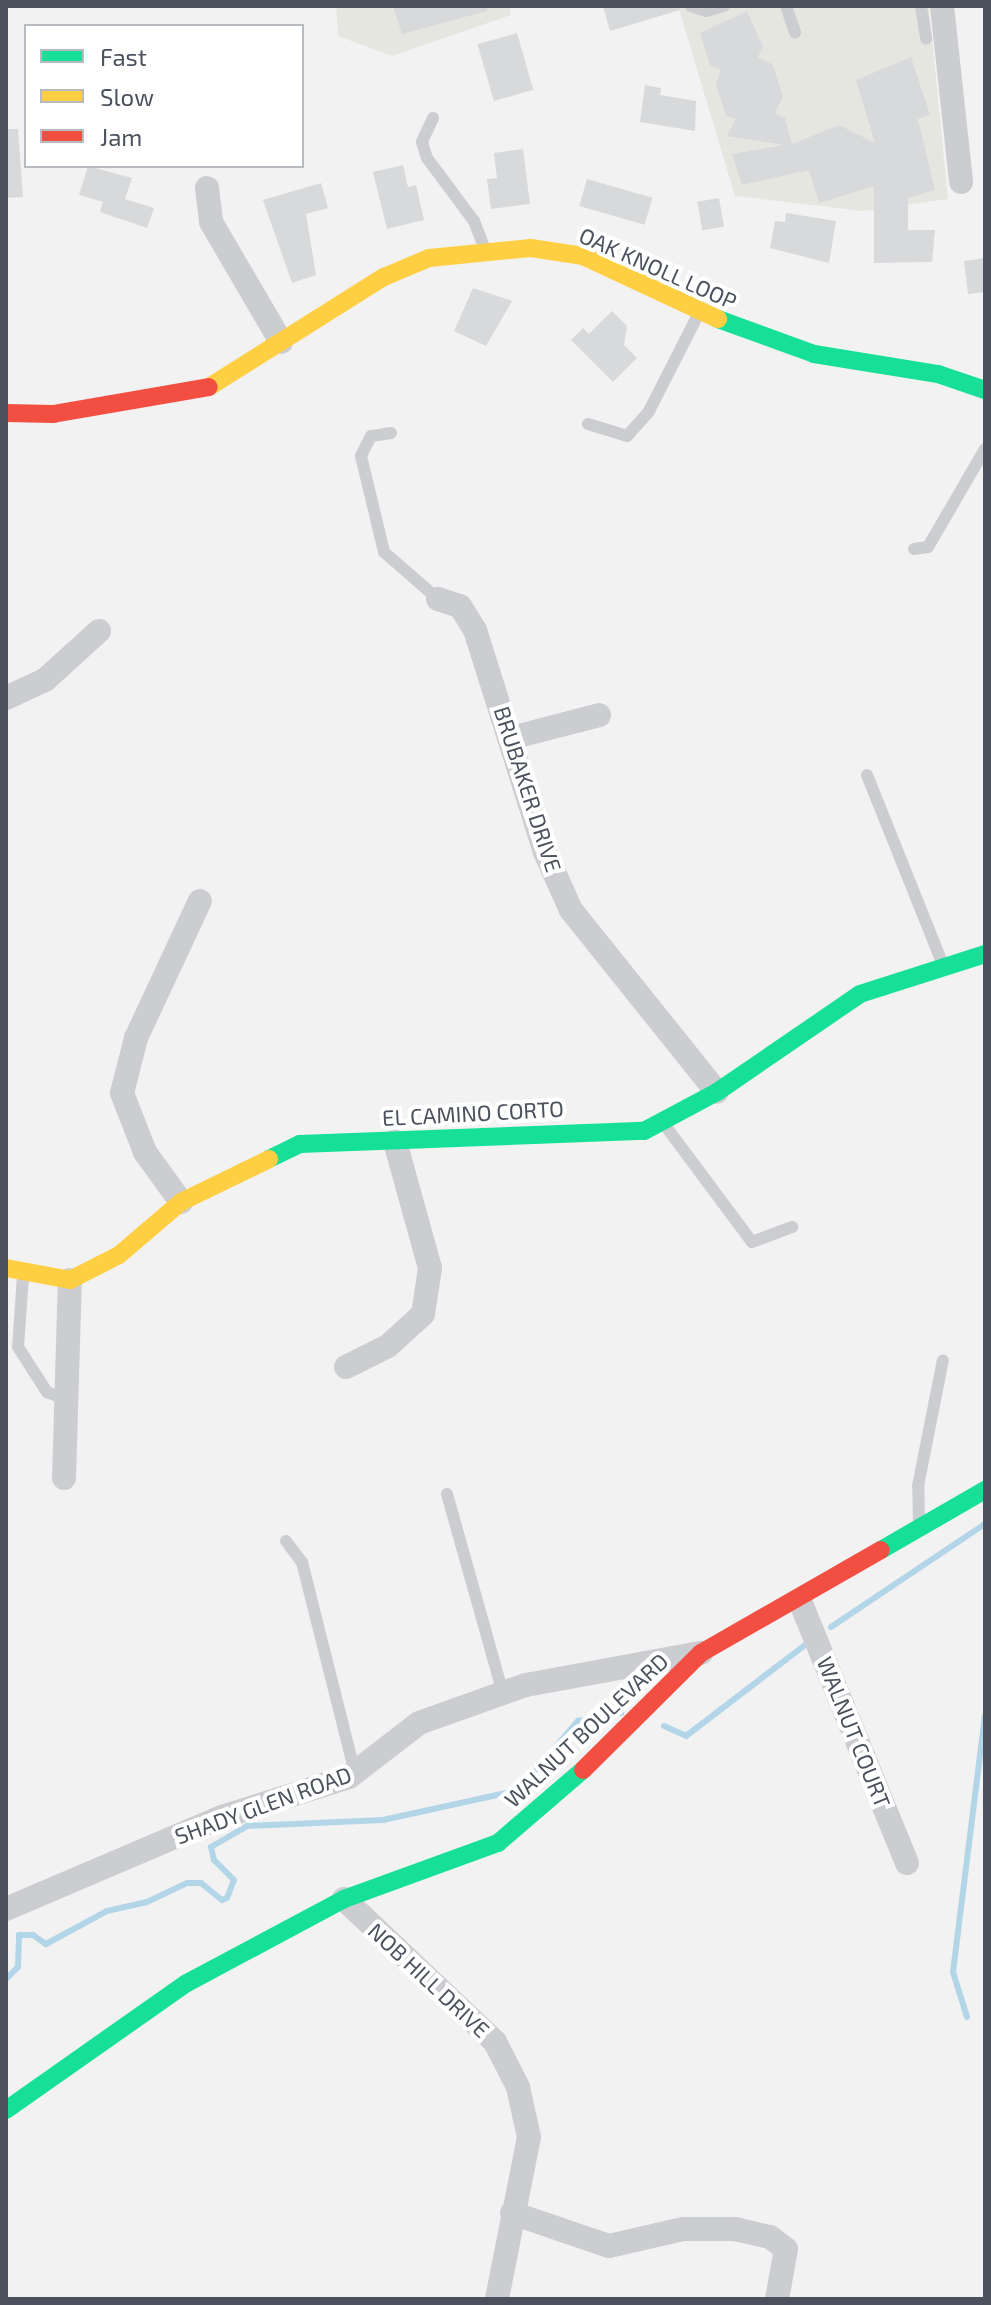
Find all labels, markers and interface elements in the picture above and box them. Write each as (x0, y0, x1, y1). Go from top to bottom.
legend (24, 24, 304, 168)
text: Fast (100, 42, 147, 71)
text: Slow (100, 82, 154, 111)
text: Jam (100, 122, 142, 151)
street label: OAK KNOLL LOOP (575, 221, 741, 315)
street label: BRUBAKER DRIVE (489, 703, 567, 875)
street label: EL CAMINO CORTO (381, 1095, 565, 1131)
street label: WALNUT BOULEVARD (499, 1647, 673, 1813)
street label: WALNUT COURT (812, 1652, 896, 1812)
street label: SHADY GLEN ROAD (171, 1761, 355, 1849)
street label: NOB HILL DRIVE (363, 1917, 495, 2043)

